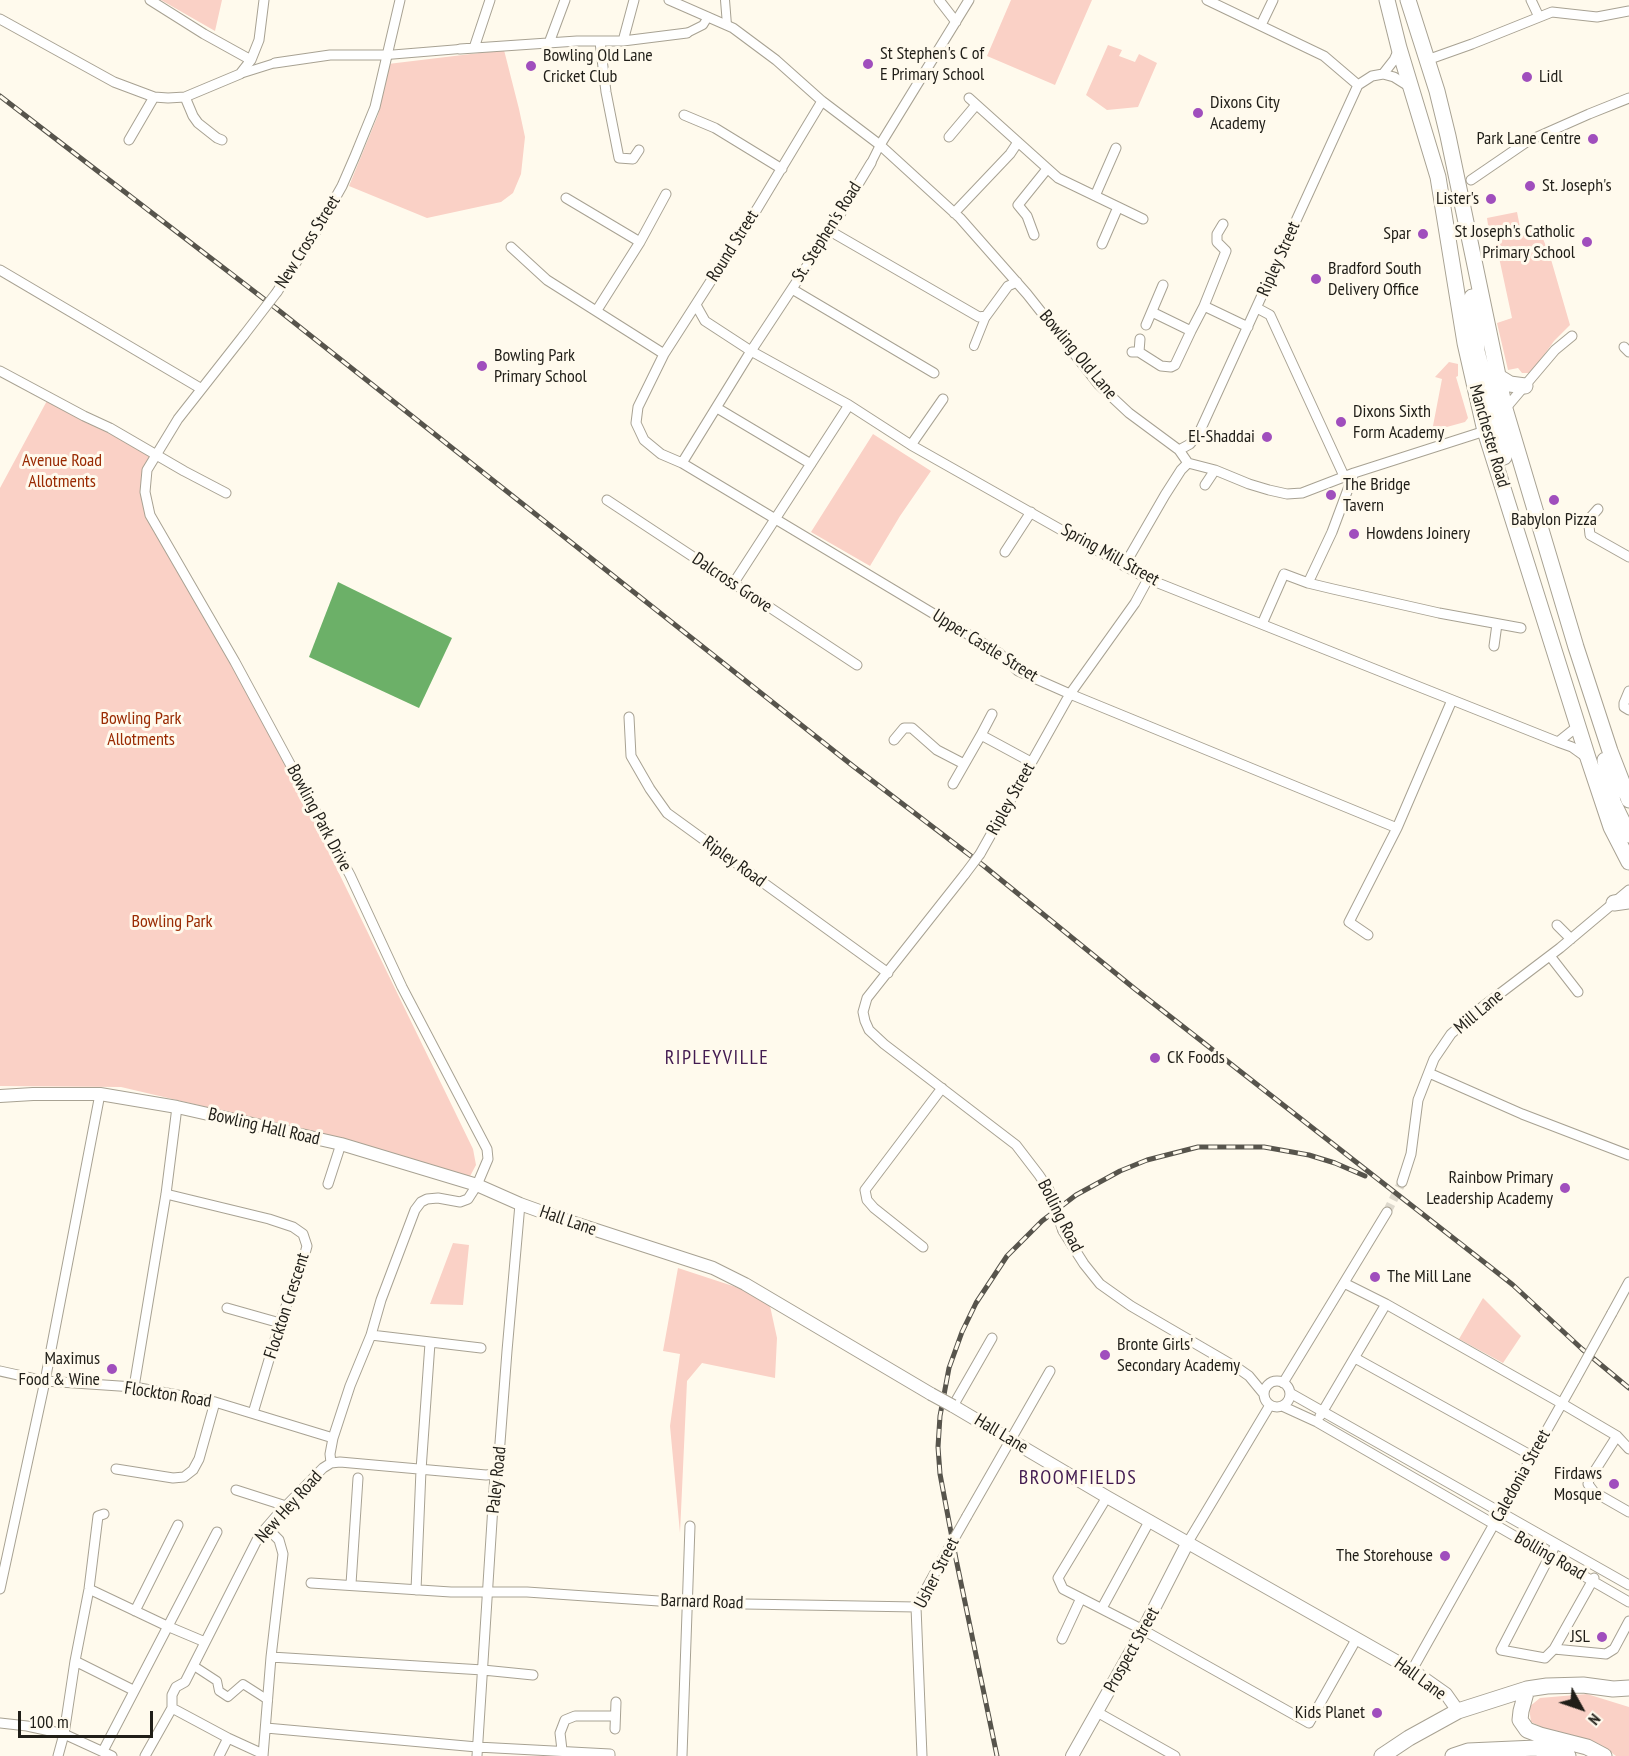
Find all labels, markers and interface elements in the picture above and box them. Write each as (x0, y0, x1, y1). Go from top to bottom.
place label: St Stephen's C of E Primary School (880, 43, 984, 86)
place label: Bowling Old Lane Cricket Club (543, 45, 653, 88)
marker: St Stephen's C of E Primary School (861, 57, 875, 71)
marker: Bowling Old Lane Cricket Club (524, 59, 538, 73)
place label: Lidl (1539, 66, 1562, 88)
marker: Lidl (1520, 70, 1534, 84)
place label: Dixons City Academy (1210, 92, 1280, 134)
marker: Dixons City Academy (1191, 106, 1205, 120)
place label: Park Lane Centre (1476, 128, 1581, 150)
marker: Park Lane Centre (1586, 132, 1600, 146)
place label: St. Joseph's (1542, 175, 1611, 197)
street label: St. Stephen's Road (788, 178, 866, 286)
marker: St. Joseph's (1523, 179, 1537, 193)
place label: Lister's (1436, 188, 1479, 210)
street label: New Cross Street (271, 192, 345, 292)
marker: Lister's (1484, 192, 1498, 206)
street label: Round Street (703, 206, 763, 286)
street label: Ripley Street (1253, 218, 1305, 300)
place label: St Joseph's Catholic Primary School (1455, 221, 1575, 264)
place label: Spar (1383, 223, 1411, 245)
marker: Spar (1416, 227, 1430, 241)
marker: St Joseph's Catholic Primary School (1580, 235, 1594, 249)
place label: Bradford South Delivery Office (1328, 258, 1421, 300)
marker: Bradford South Delivery Office (1309, 272, 1323, 286)
street label: Bowling Old Lane (1034, 306, 1122, 404)
place label: Bowling Park Primary School (494, 345, 587, 388)
marker: Bowling Park Primary School (475, 359, 489, 373)
street label: Manchester Road (1464, 382, 1514, 490)
place label: Dixons Sixth Form Academy (1353, 401, 1444, 444)
marker: Dixons Sixth Form Academy (1334, 415, 1348, 429)
place label: El-Shaddai (1188, 426, 1255, 448)
marker: El-Shaddai (1260, 430, 1274, 444)
park label: Avenue Road Allotments (22, 450, 102, 492)
place label: The Bridge Tavern (1343, 474, 1411, 516)
marker: The Bridge Tavern (1324, 488, 1338, 502)
marker: Babylon Pizza (1547, 493, 1561, 507)
place label: Babylon Pizza (1511, 509, 1597, 531)
street label: Spring Mill Street (1057, 519, 1163, 591)
place label: Howdens Joinery (1366, 523, 1470, 545)
marker: Howdens Joinery (1347, 527, 1361, 541)
street label: Dalcross Grove (688, 548, 776, 618)
street label: Upper Castle Street (928, 605, 1042, 687)
park label: Bowling Park Allotments (100, 708, 182, 750)
street label: Ripley Street (982, 759, 1040, 839)
street label: Bowling Park Drive (282, 761, 356, 875)
street label: Ripley Road (698, 832, 770, 892)
park label: Bowling Park (131, 911, 213, 933)
street label: Mill Lane (1450, 985, 1508, 1039)
district label: RIPLEYVILLE (665, 1046, 769, 1070)
place label: CK Foods (1167, 1047, 1225, 1069)
marker: CK Foods (1148, 1051, 1162, 1065)
street label: Bowling Hall Road (206, 1104, 322, 1150)
place label: Rainbow Primary Leadership Academy (1426, 1167, 1553, 1210)
street label: Bolling Road (1033, 1176, 1087, 1256)
marker: Rainbow Primary Leadership Academy (1558, 1181, 1572, 1195)
street label: Hall Lane (537, 1201, 599, 1241)
street label: Flockton Crescent (260, 1250, 314, 1362)
place label: The Mill Lane (1387, 1266, 1472, 1288)
marker: The Mill Lane (1368, 1270, 1382, 1284)
place label: Bronte Girls' Secondary Academy (1117, 1334, 1240, 1376)
place label: Maximus Food & Wine (18, 1348, 100, 1390)
marker: Bronte Girls' Secondary Academy (1098, 1348, 1112, 1362)
marker: Maximus Food & Wine (105, 1362, 119, 1376)
street label: Flockton Road (123, 1377, 213, 1413)
street label: Hall Lane (970, 1410, 1032, 1458)
street label: Caledonia Street (1487, 1426, 1555, 1526)
street label: Paley Road (483, 1445, 511, 1515)
place label: Firdaws Mosque (1554, 1463, 1602, 1506)
district label: BROOMFIELDS (1019, 1466, 1137, 1490)
street label: New Hey Road (251, 1467, 327, 1547)
marker: Firdaws Mosque (1607, 1477, 1621, 1491)
street label: Bolling Road (1511, 1527, 1589, 1585)
street label: Usher Street (910, 1534, 964, 1612)
place label: The Storehouse (1336, 1545, 1433, 1567)
marker: The Storehouse (1438, 1549, 1452, 1563)
street label: Barnard Road (660, 1590, 744, 1614)
street label: Prospect Street (1100, 1604, 1164, 1696)
place label: JSL (1570, 1626, 1590, 1648)
marker: JSL (1595, 1630, 1609, 1644)
street label: Hall Lane (1390, 1653, 1450, 1705)
north arrow (1551, 1678, 1611, 1738)
scale bar (21, 1699, 156, 1737)
place label: Kids Planet (1295, 1702, 1365, 1724)
marker: Kids Planet (1370, 1706, 1384, 1720)
text: 100 m (29, 1710, 69, 1733)
text: N (1584, 1710, 1605, 1729)

